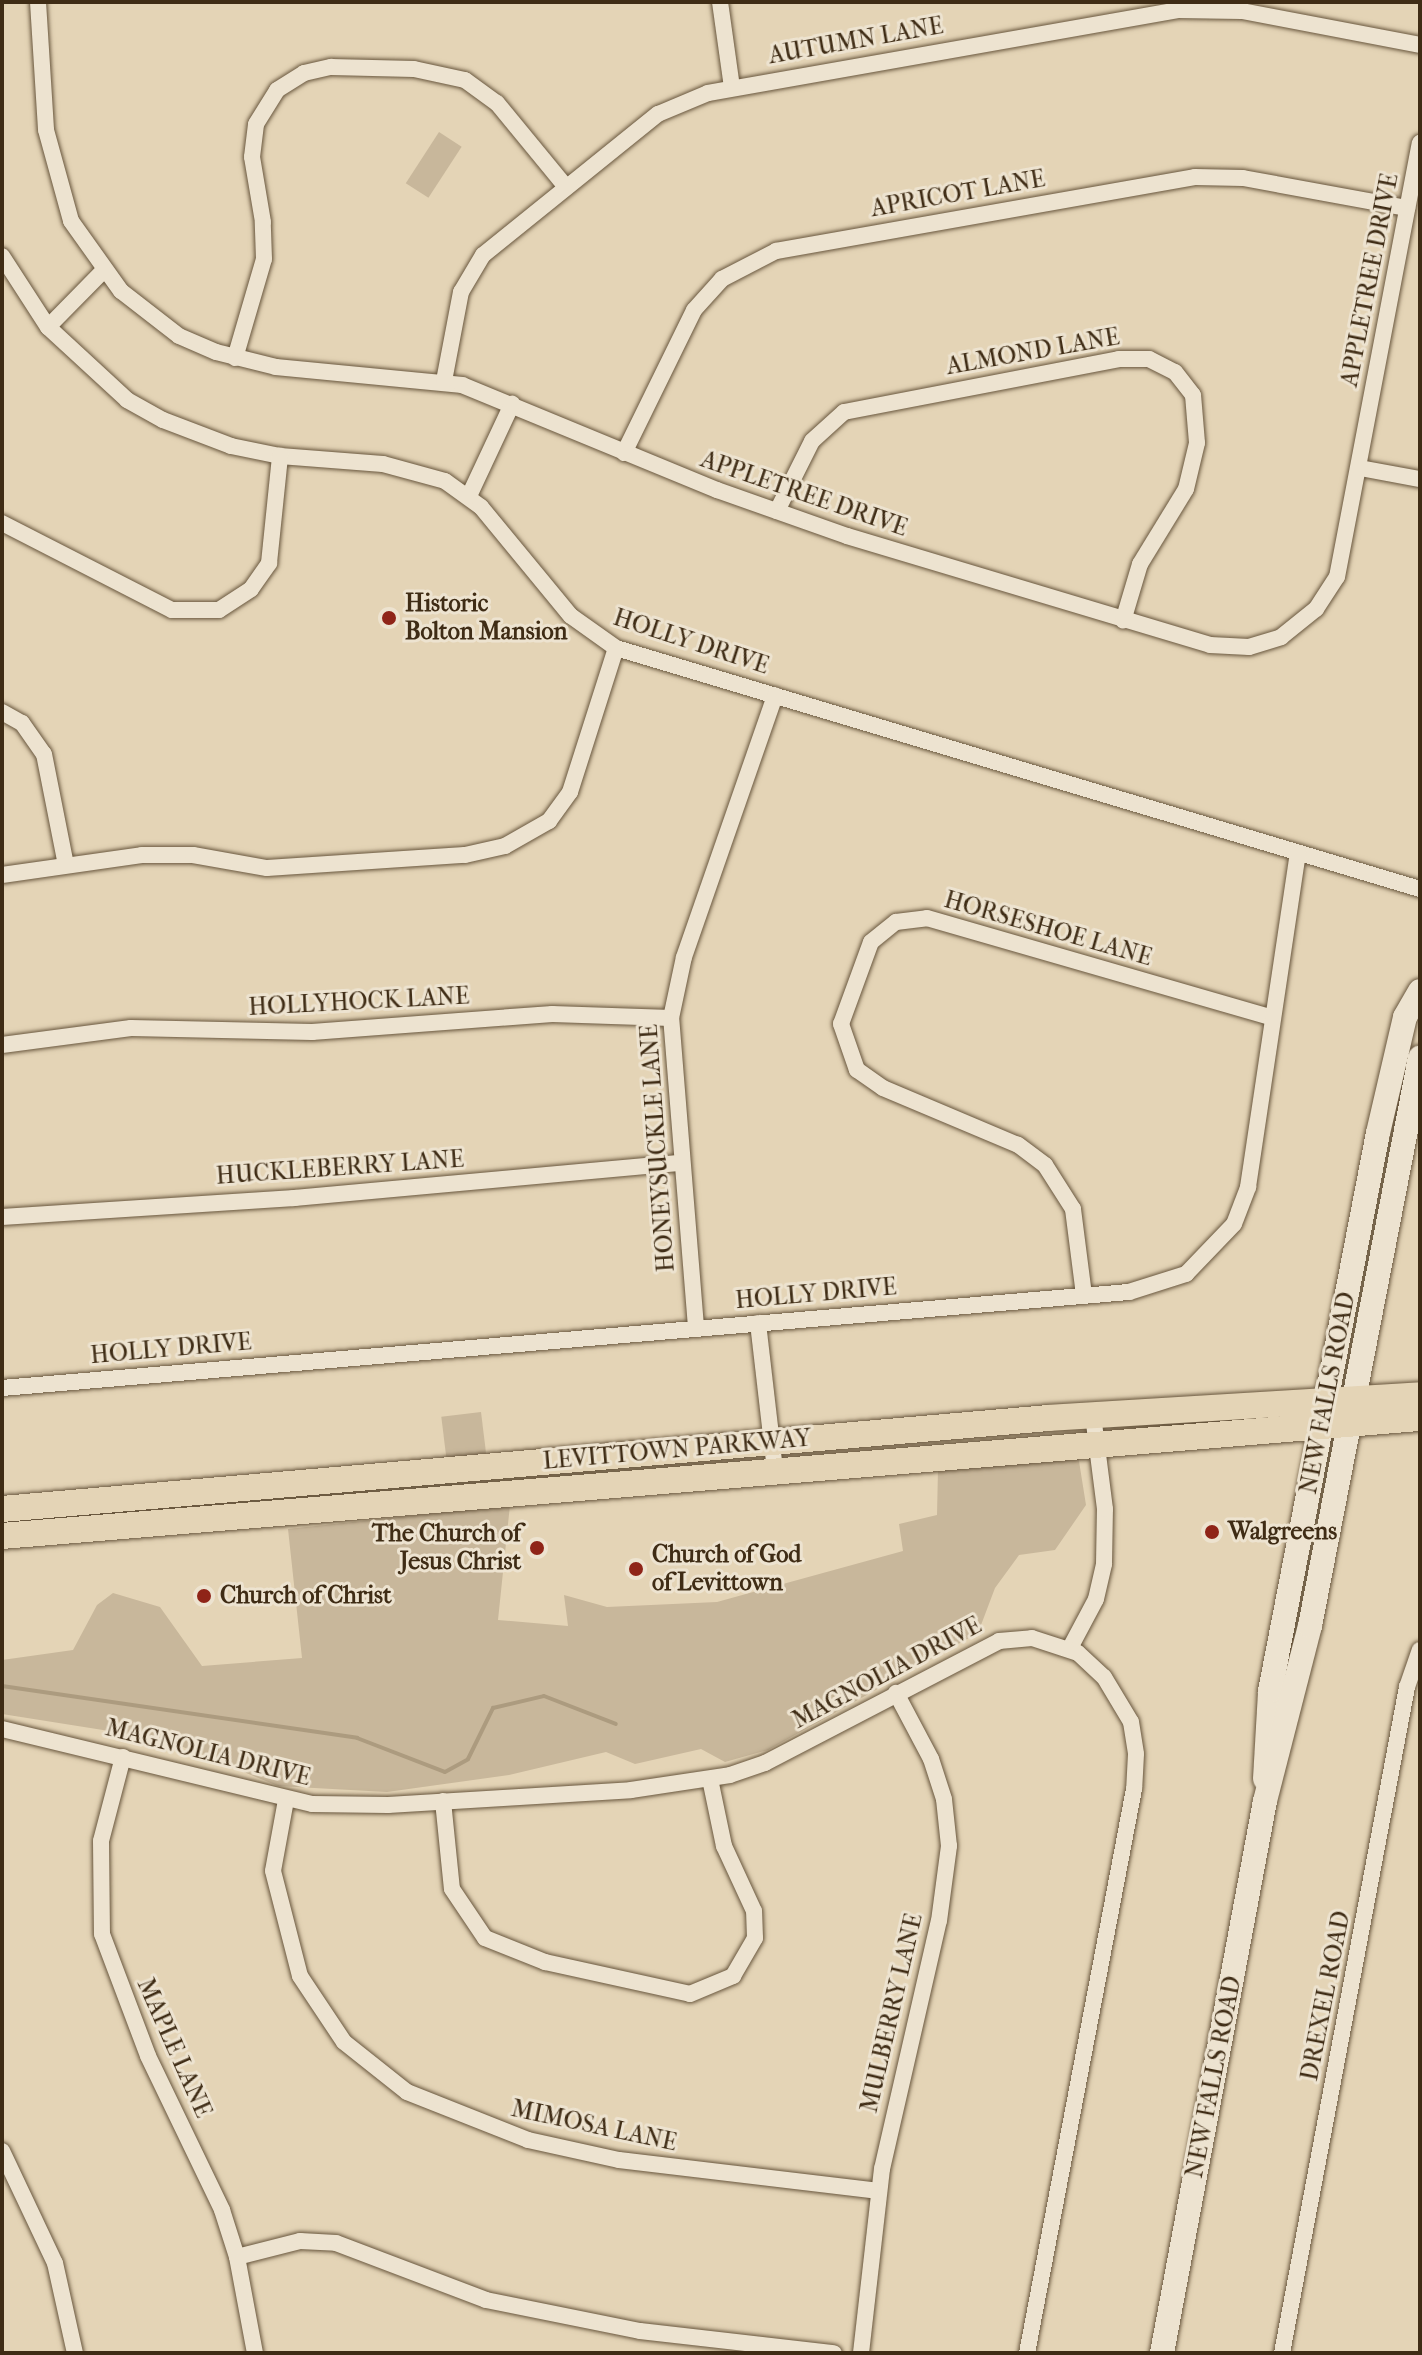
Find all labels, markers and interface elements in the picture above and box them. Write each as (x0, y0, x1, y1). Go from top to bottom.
street label: AUTUMN LANE (766, 11, 946, 71)
street label: APRICOT LANE (869, 165, 1047, 223)
street label: APPLETREE DRIVE (1335, 171, 1405, 389)
street label: ALMOND LANE (944, 323, 1122, 381)
street label: APPLETREE DRIVE (697, 445, 911, 543)
place label: Historic Bolton Mansion (405, 590, 567, 646)
street label: HOLLY DRIVE (610, 603, 772, 681)
marker: Historic Bolton Mansion (380, 609, 398, 627)
street label: HORSESHOE LANE (941, 886, 1155, 972)
street label: HOLLYHOCK LANE (248, 982, 470, 1022)
street label: HONEYSUCKLE LANE (635, 1023, 681, 1273)
street label: HUCKLEBERRY LANE (215, 1145, 465, 1191)
street label: HOLLY DRIVE (734, 1273, 898, 1315)
street label: NEW FALLS ROAD (1294, 1290, 1362, 1496)
street label: HOLLY DRIVE (89, 1328, 253, 1370)
street label: LEVITTOWN PARKWAY (542, 1424, 812, 1476)
place label: Walgreens (1228, 1518, 1337, 1546)
place label: The Church of Jesus Christ (372, 1520, 521, 1576)
marker: Walgreens (1203, 1523, 1221, 1541)
marker: The Church of Jesus Christ (528, 1539, 546, 1557)
place label: Church of God of Levittown (652, 1541, 801, 1597)
marker: Church of God of Levittown (627, 1560, 645, 1578)
place label: Church of Christ (220, 1582, 392, 1610)
marker: Church of Christ (195, 1587, 213, 1605)
street label: MAGNOLIA DRIVE (787, 1611, 987, 1735)
street label: MAGNOLIA DRIVE (103, 1714, 313, 1792)
street label: DREXEL ROAD (1295, 1909, 1357, 2083)
street label: MULBERRY LANE (855, 1911, 929, 2115)
street label: MAPLE LANE (130, 1974, 218, 2122)
street label: NEW FALLS ROAD (1180, 1974, 1248, 2180)
street label: MIMOSA LANE (509, 2094, 679, 2158)

